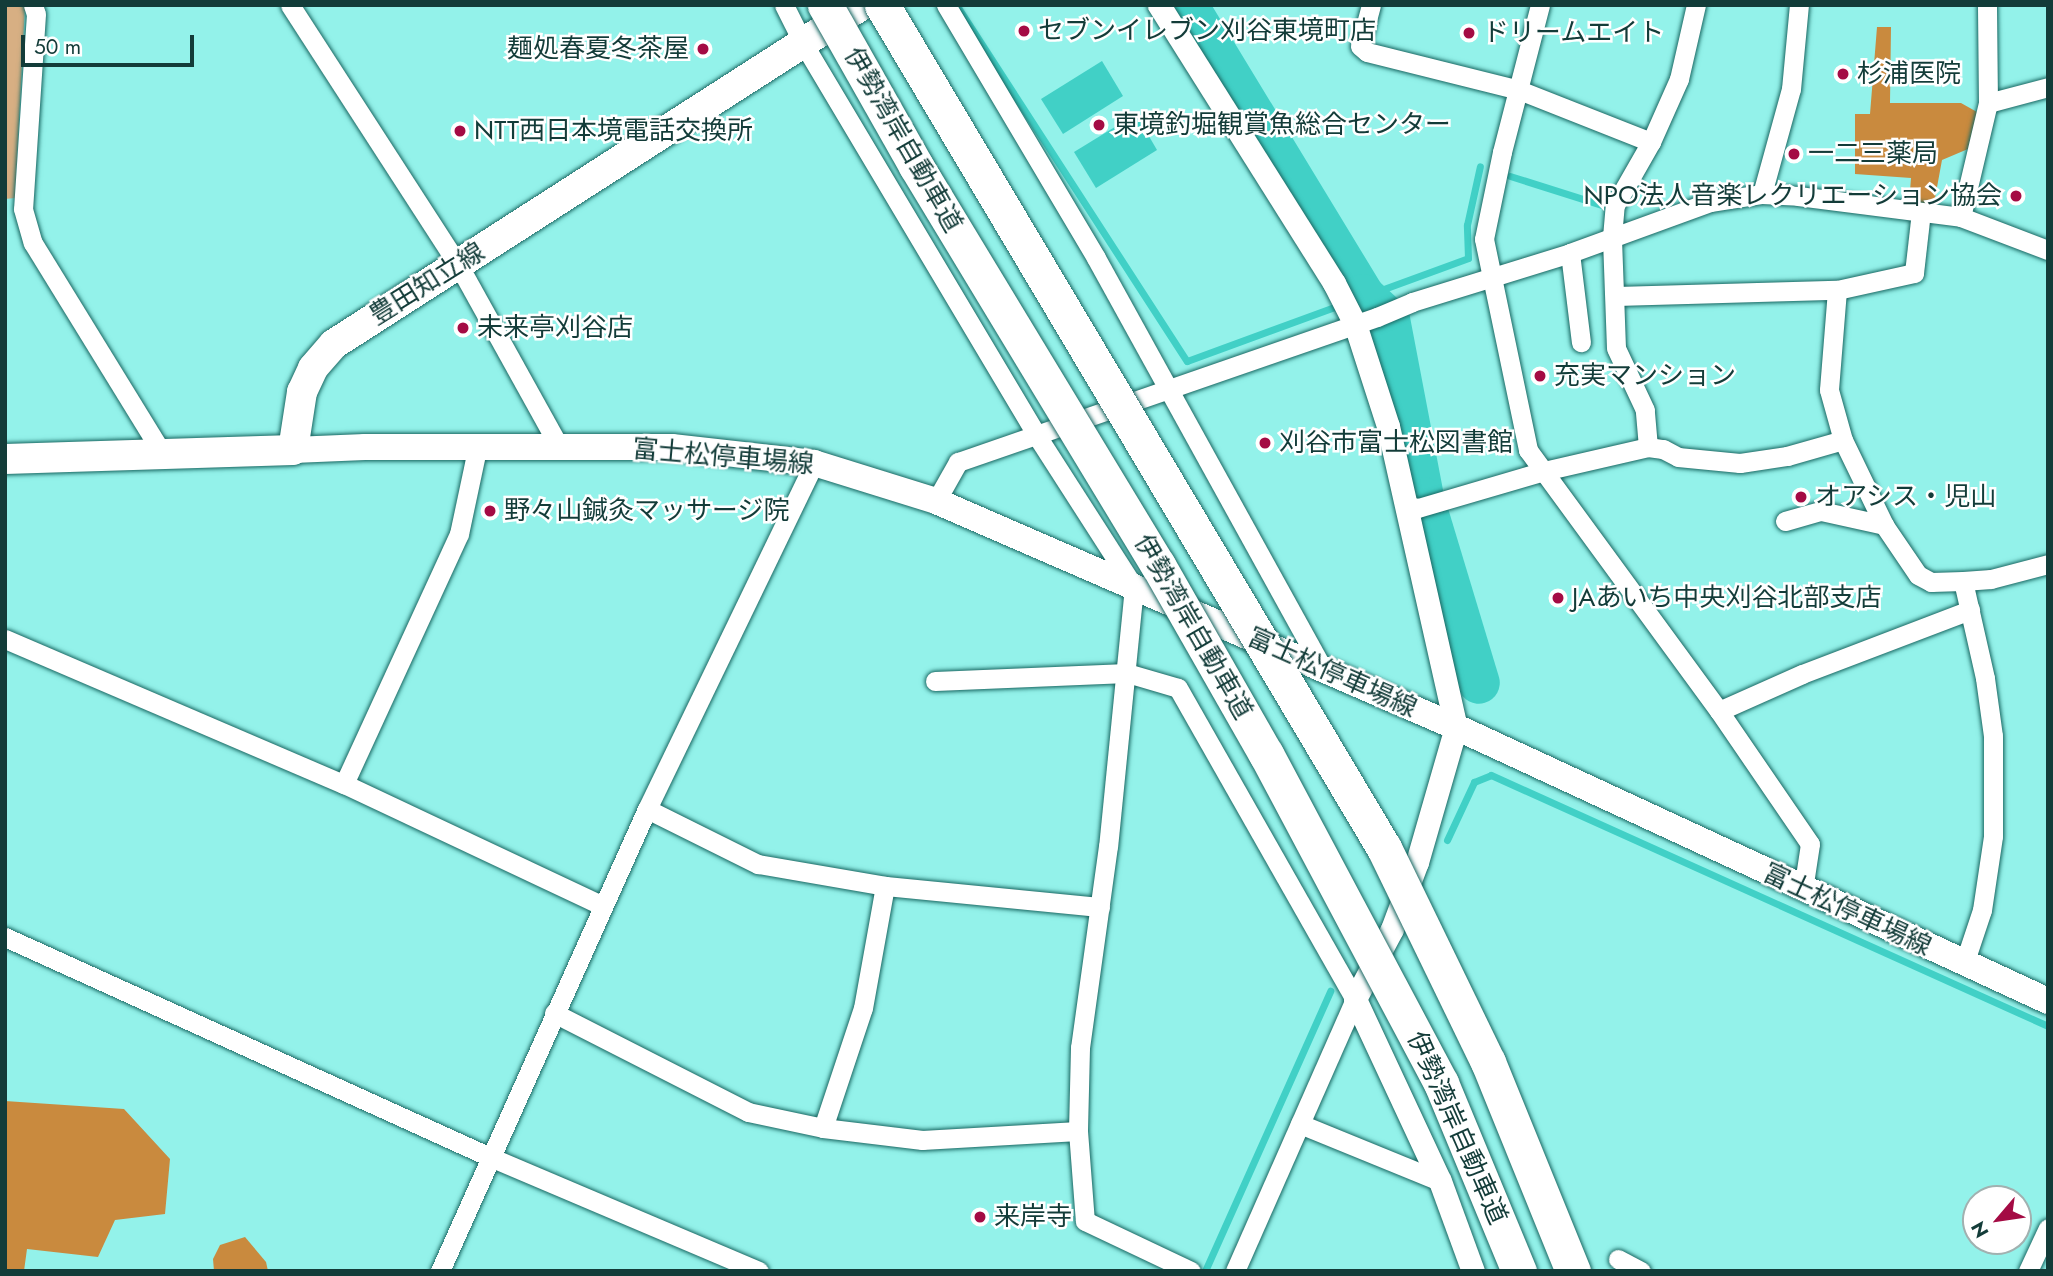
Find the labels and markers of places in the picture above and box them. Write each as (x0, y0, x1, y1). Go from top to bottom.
place label: セブンイレブン刈谷東境町店 (1038, 15, 1376, 47)
place label: ドリームエイト (1483, 17, 1665, 49)
marker: セブンイレブン刈谷東境町店 (1016, 23, 1032, 39)
marker: ドリームエイト (1461, 25, 1477, 41)
place label: 麺処春夏冬茶屋 (507, 33, 689, 65)
marker: 麺処春夏冬茶屋 (695, 41, 711, 57)
place label: 杉浦医院 (1857, 58, 1961, 90)
marker: 杉浦医院 (1835, 66, 1851, 82)
place label: 東境釣堀観賞魚総合センター (1113, 109, 1451, 141)
place label: NTT西日本境電話交換所 (474, 115, 753, 147)
marker: 東境釣堀観賞魚総合センター (1091, 117, 1107, 133)
marker: NTT西日本境電話交換所 (452, 123, 468, 139)
place label: 一二三薬局 (1808, 138, 1938, 170)
marker: 一二三薬局 (1786, 146, 1802, 162)
place label: NPO法人音楽レクリエーション協会 (1583, 180, 2002, 212)
marker: NPO法人音楽レクリエーション協会 (2008, 188, 2024, 204)
place label: 未来亭刈谷店 (477, 312, 633, 344)
marker: 未来亭刈谷店 (455, 320, 471, 336)
place label: 充実マンション (1554, 360, 1736, 392)
marker: 充実マンション (1532, 368, 1548, 384)
place label: 刈谷市富士松図書館 (1279, 427, 1513, 459)
marker: 刈谷市富士松図書館 (1257, 435, 1273, 451)
place label: オアシス・児山 (1815, 481, 1997, 513)
marker: オアシス・児山 (1793, 489, 1809, 505)
place label: 野々山鍼灸マッサージ院 (504, 495, 790, 527)
marker: 野々山鍼灸マッサージ院 (482, 503, 498, 519)
place label: JAあいち中央刈谷北部支店 (1572, 582, 1881, 614)
marker: JAあいち中央刈谷北部支店 (1550, 590, 1566, 606)
place label: 来岸寺 (994, 1201, 1072, 1233)
marker: 来岸寺 (972, 1209, 988, 1225)

